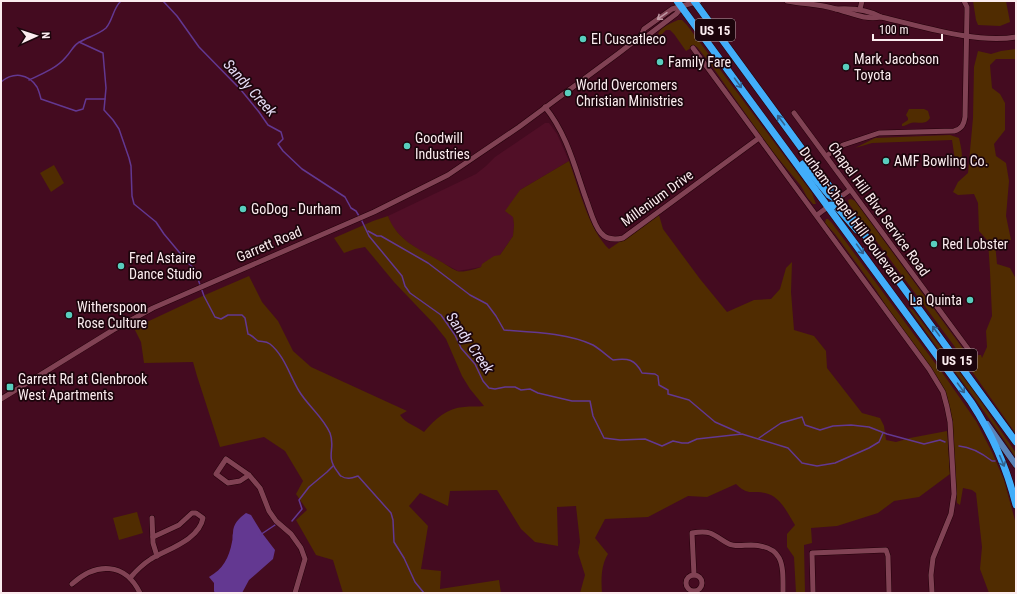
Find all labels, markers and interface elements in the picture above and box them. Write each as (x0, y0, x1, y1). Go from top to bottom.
one-way arrow (657, 12, 668, 20)
north arrow (16, 16, 56, 56)
scale bar (873, 16, 942, 42)
road number: US 15 (695, 19, 735, 41)
text: 100 m (879, 23, 909, 37)
place label: El Cuscatleco (591, 31, 666, 47)
text: N (39, 32, 52, 39)
marker: El Cuscatleco (578, 34, 588, 44)
place label: Mark Jacobson Toyota (854, 51, 939, 83)
place label: Family Fare (668, 54, 732, 70)
water label: Sandy Creek (220, 56, 281, 121)
marker: Family Fare (655, 57, 665, 67)
marker: Mark Jacobson Toyota (841, 62, 851, 72)
place label: World Overcomers Christian Ministries (576, 77, 683, 109)
one-way arrow (734, 78, 742, 89)
marker: World Overcomers Christian Ministries (563, 88, 573, 98)
one-way arrow (777, 114, 785, 125)
place label: Goodwill Industries (415, 130, 470, 162)
street label: Chapel Hill Blvd Service Road (825, 139, 933, 279)
marker: Goodwill Industries (402, 141, 412, 151)
street label: Durham-Chapel Hill Boulevard (796, 144, 906, 286)
place label: AMF Bowling Co. (894, 153, 988, 169)
marker: AMF Bowling Co. (881, 156, 891, 166)
street label: Millenium Drive (618, 166, 697, 230)
place label: GoDog - Durham (251, 201, 341, 217)
marker: GoDog - Durham (238, 204, 248, 214)
street label: Garrett Road (234, 223, 304, 265)
place label: Red Lobster (942, 236, 1008, 252)
marker: Red Lobster (929, 239, 939, 249)
one-way arrow (856, 243, 864, 254)
place label: Fred Astaire Dance Studio (129, 250, 202, 282)
marker: Fred Astaire Dance Studio (116, 261, 126, 271)
place label: La Quinta (909, 292, 962, 308)
marker: La Quinta (965, 295, 975, 305)
place label: Witherspoon Rose Culture (77, 299, 148, 331)
water label: Sandy Creek (442, 309, 498, 378)
marker: Witherspoon Rose Culture (64, 310, 74, 320)
one-way arrow (932, 326, 940, 337)
road number: US 15 (937, 349, 977, 371)
place label: Garrett Rd at Glenbrook West Apartments (18, 371, 148, 403)
marker: Garrett Rd at Glenbrook West Apartments (5, 382, 15, 392)
one-way arrow (957, 382, 965, 393)
one-way arrow (999, 455, 1007, 467)

